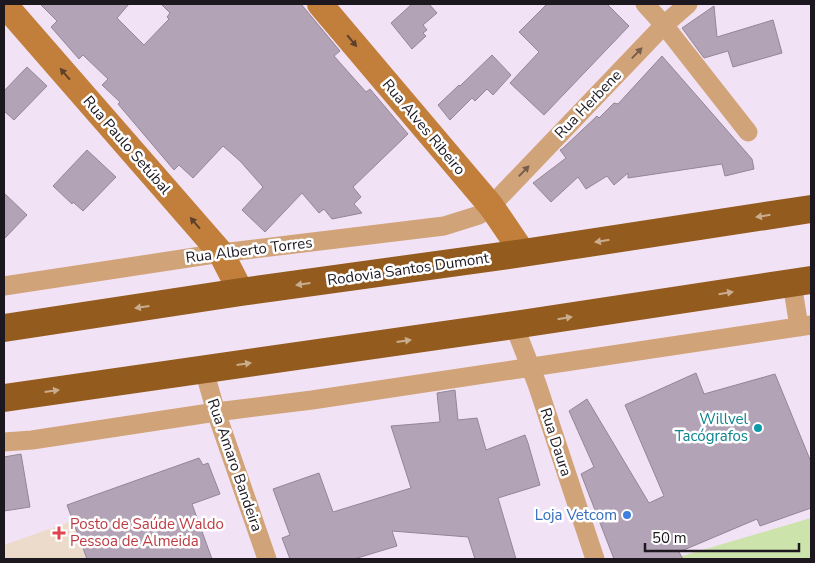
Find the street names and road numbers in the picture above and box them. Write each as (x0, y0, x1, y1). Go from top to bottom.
street label: Rua Herbene (550, 65, 626, 143)
street label: Rua Alves Ribeiro (378, 75, 470, 179)
street label: Rua Paulo Setúbal (79, 92, 176, 199)
street label: Rua Alberto Torres (184, 232, 314, 268)
street label: Rodovia Santos Dumont (326, 248, 491, 290)
street label: Rua Amaro Bandeira (203, 396, 267, 534)
street label: Rua Daura (536, 405, 576, 479)

